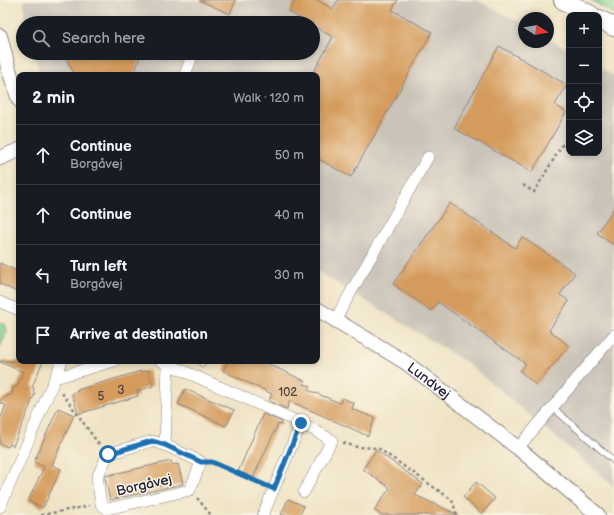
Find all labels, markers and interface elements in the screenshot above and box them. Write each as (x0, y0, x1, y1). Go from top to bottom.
north arrow (518, 12, 554, 48)
map controls (566, 12, 602, 156)
button: + (566, 12, 602, 48)
search box (16, 16, 320, 60)
icon: search (30, 27, 52, 49)
text: Search here (62, 29, 145, 48)
button: − (566, 48, 602, 84)
button: locate (566, 84, 602, 120)
text: 2 min (32, 88, 75, 108)
text: Walk · 120 m (233, 90, 304, 106)
button: layers (566, 120, 602, 156)
text: Continue (70, 137, 132, 156)
icon: ahead (32, 144, 54, 166)
text: 50 m (275, 147, 304, 163)
text: Borgåvej (70, 156, 123, 172)
icon: ahead (32, 204, 54, 226)
text: Continue (70, 205, 132, 224)
text: 40 m (274, 207, 304, 223)
text: Turn left (70, 257, 127, 276)
icon: left (32, 264, 54, 286)
text: 30 m (274, 267, 304, 283)
text: Borgåvej (70, 276, 123, 292)
icon: arrive (32, 324, 54, 346)
text: Arrive at destination (70, 325, 208, 344)
street label: Lundvej (404, 358, 454, 402)
house number: 3 (117, 383, 125, 398)
house number: 102 (279, 385, 297, 400)
house number: 5 (98, 389, 105, 404)
route end (292, 414, 310, 432)
route start (99, 445, 117, 463)
street label: Borgåvej (115, 470, 173, 500)

